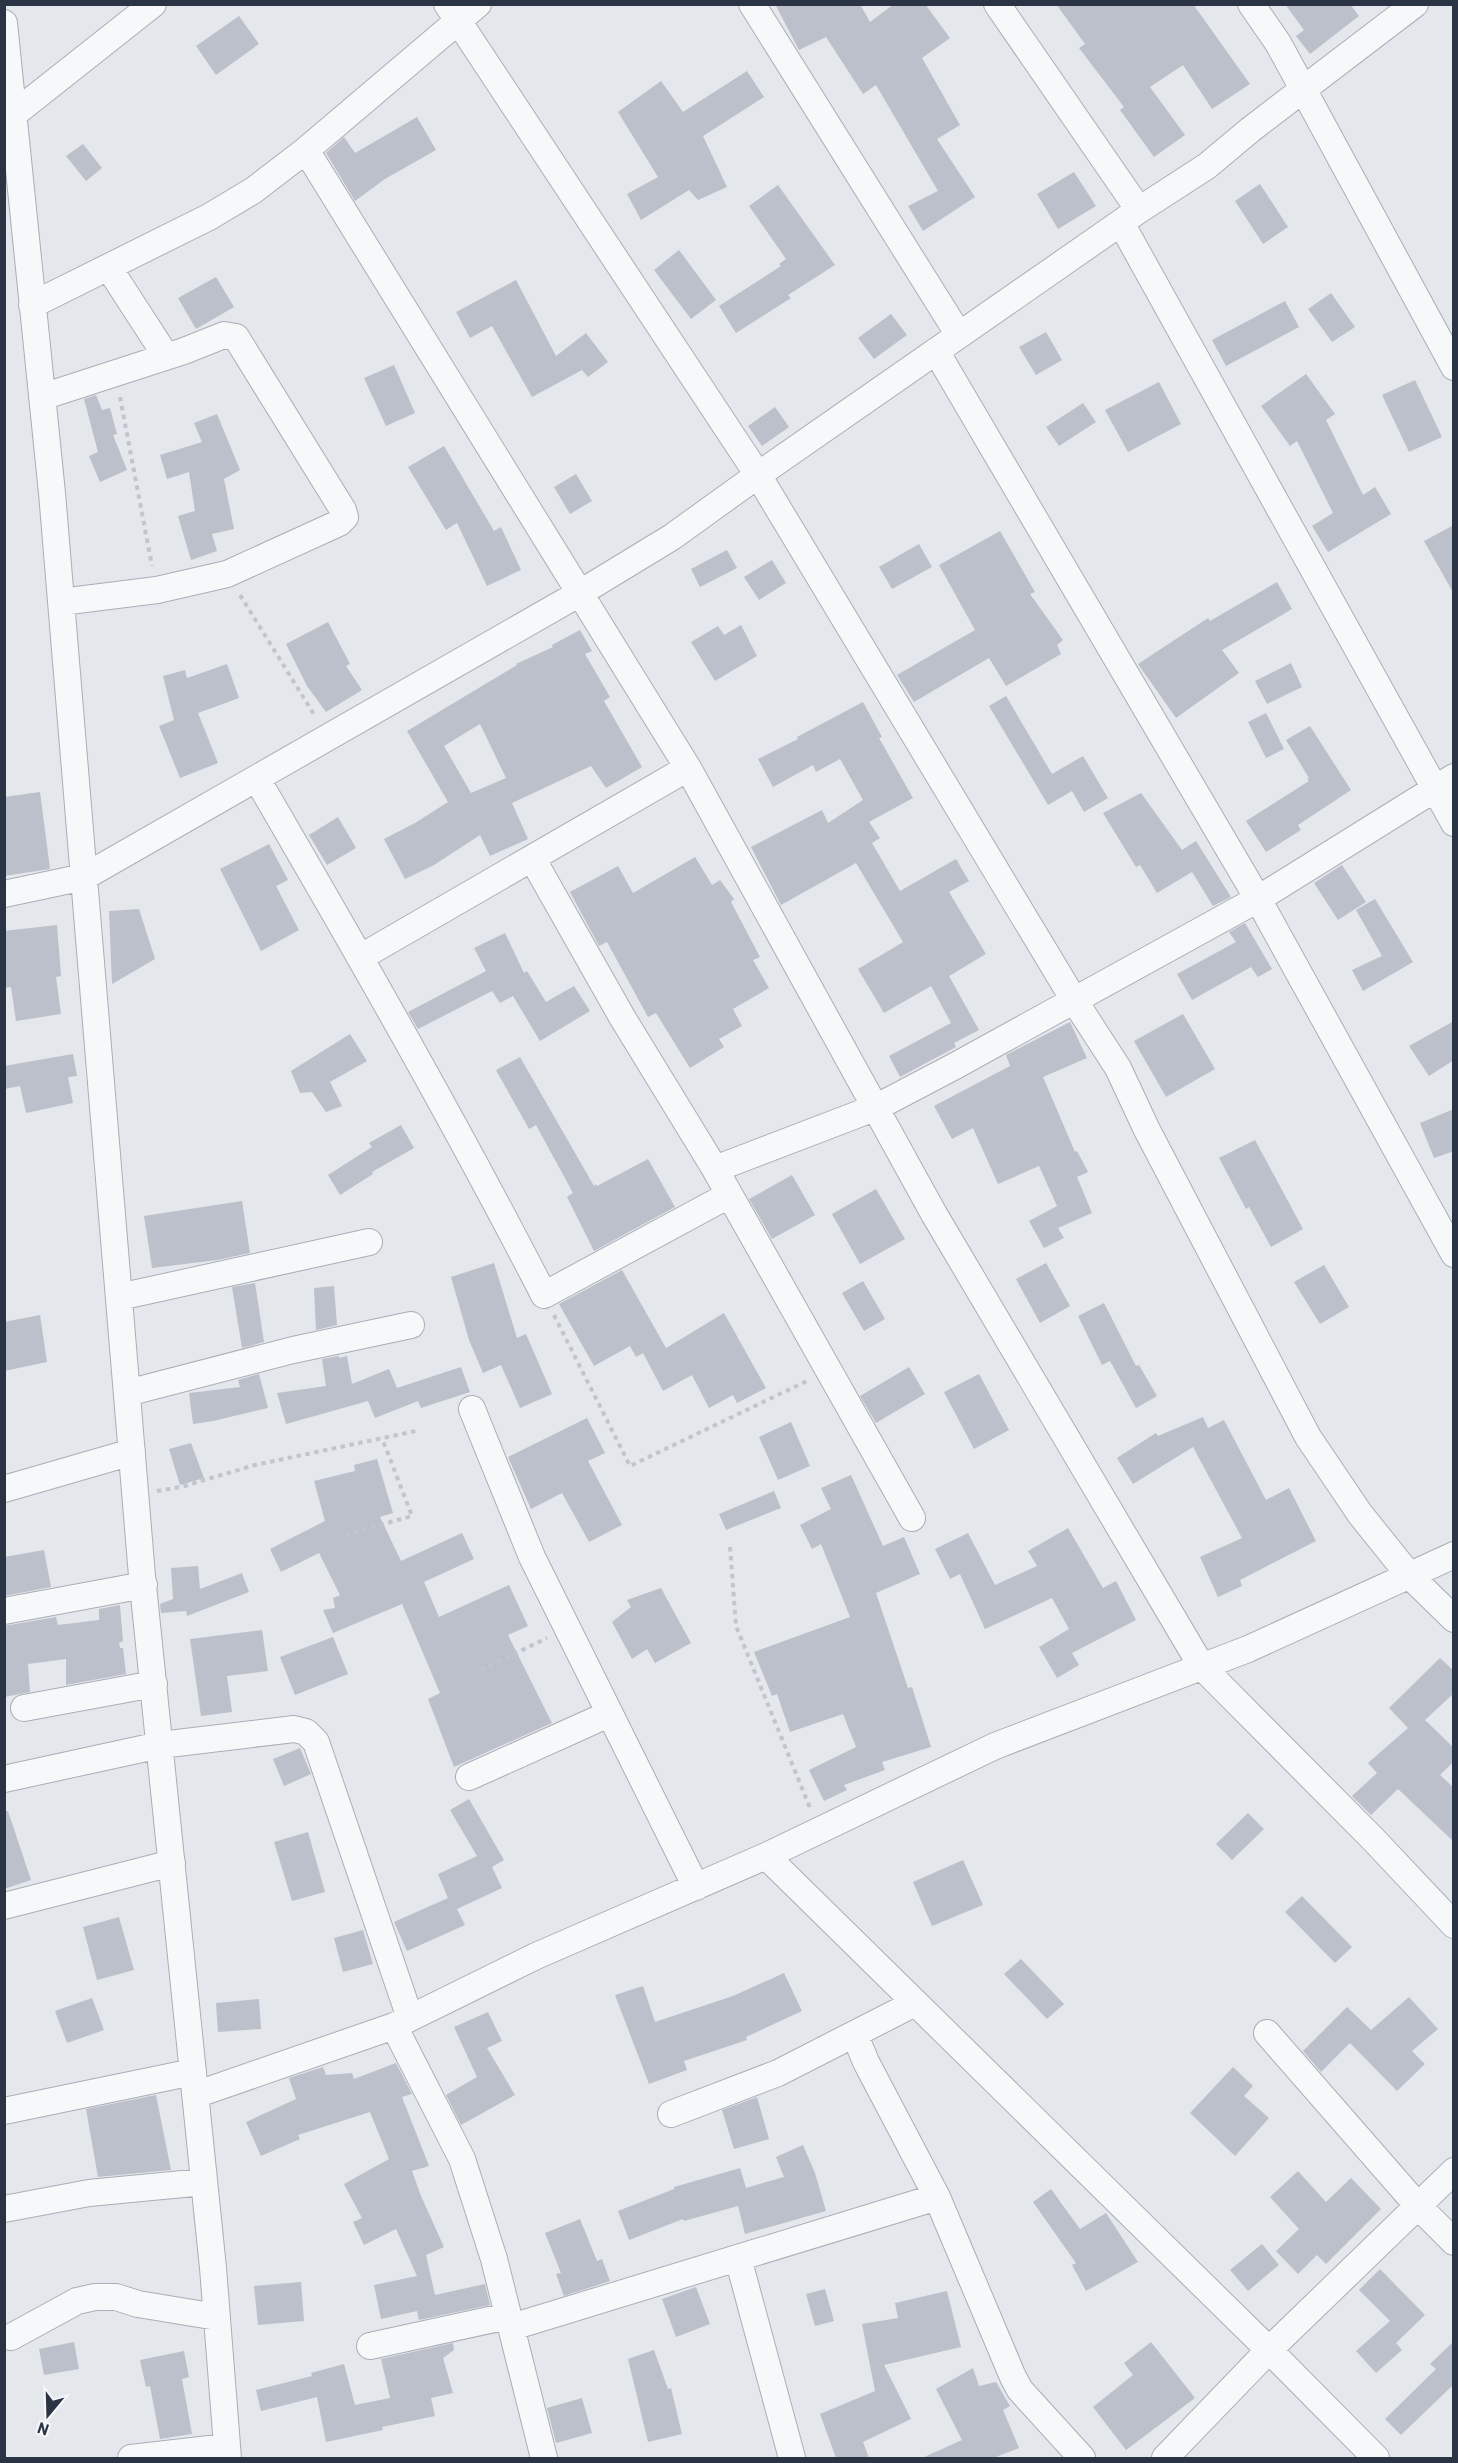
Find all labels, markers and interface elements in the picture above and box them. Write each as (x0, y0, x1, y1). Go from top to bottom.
north arrow (18, 2385, 78, 2445)
text: N (35, 2419, 51, 2440)

